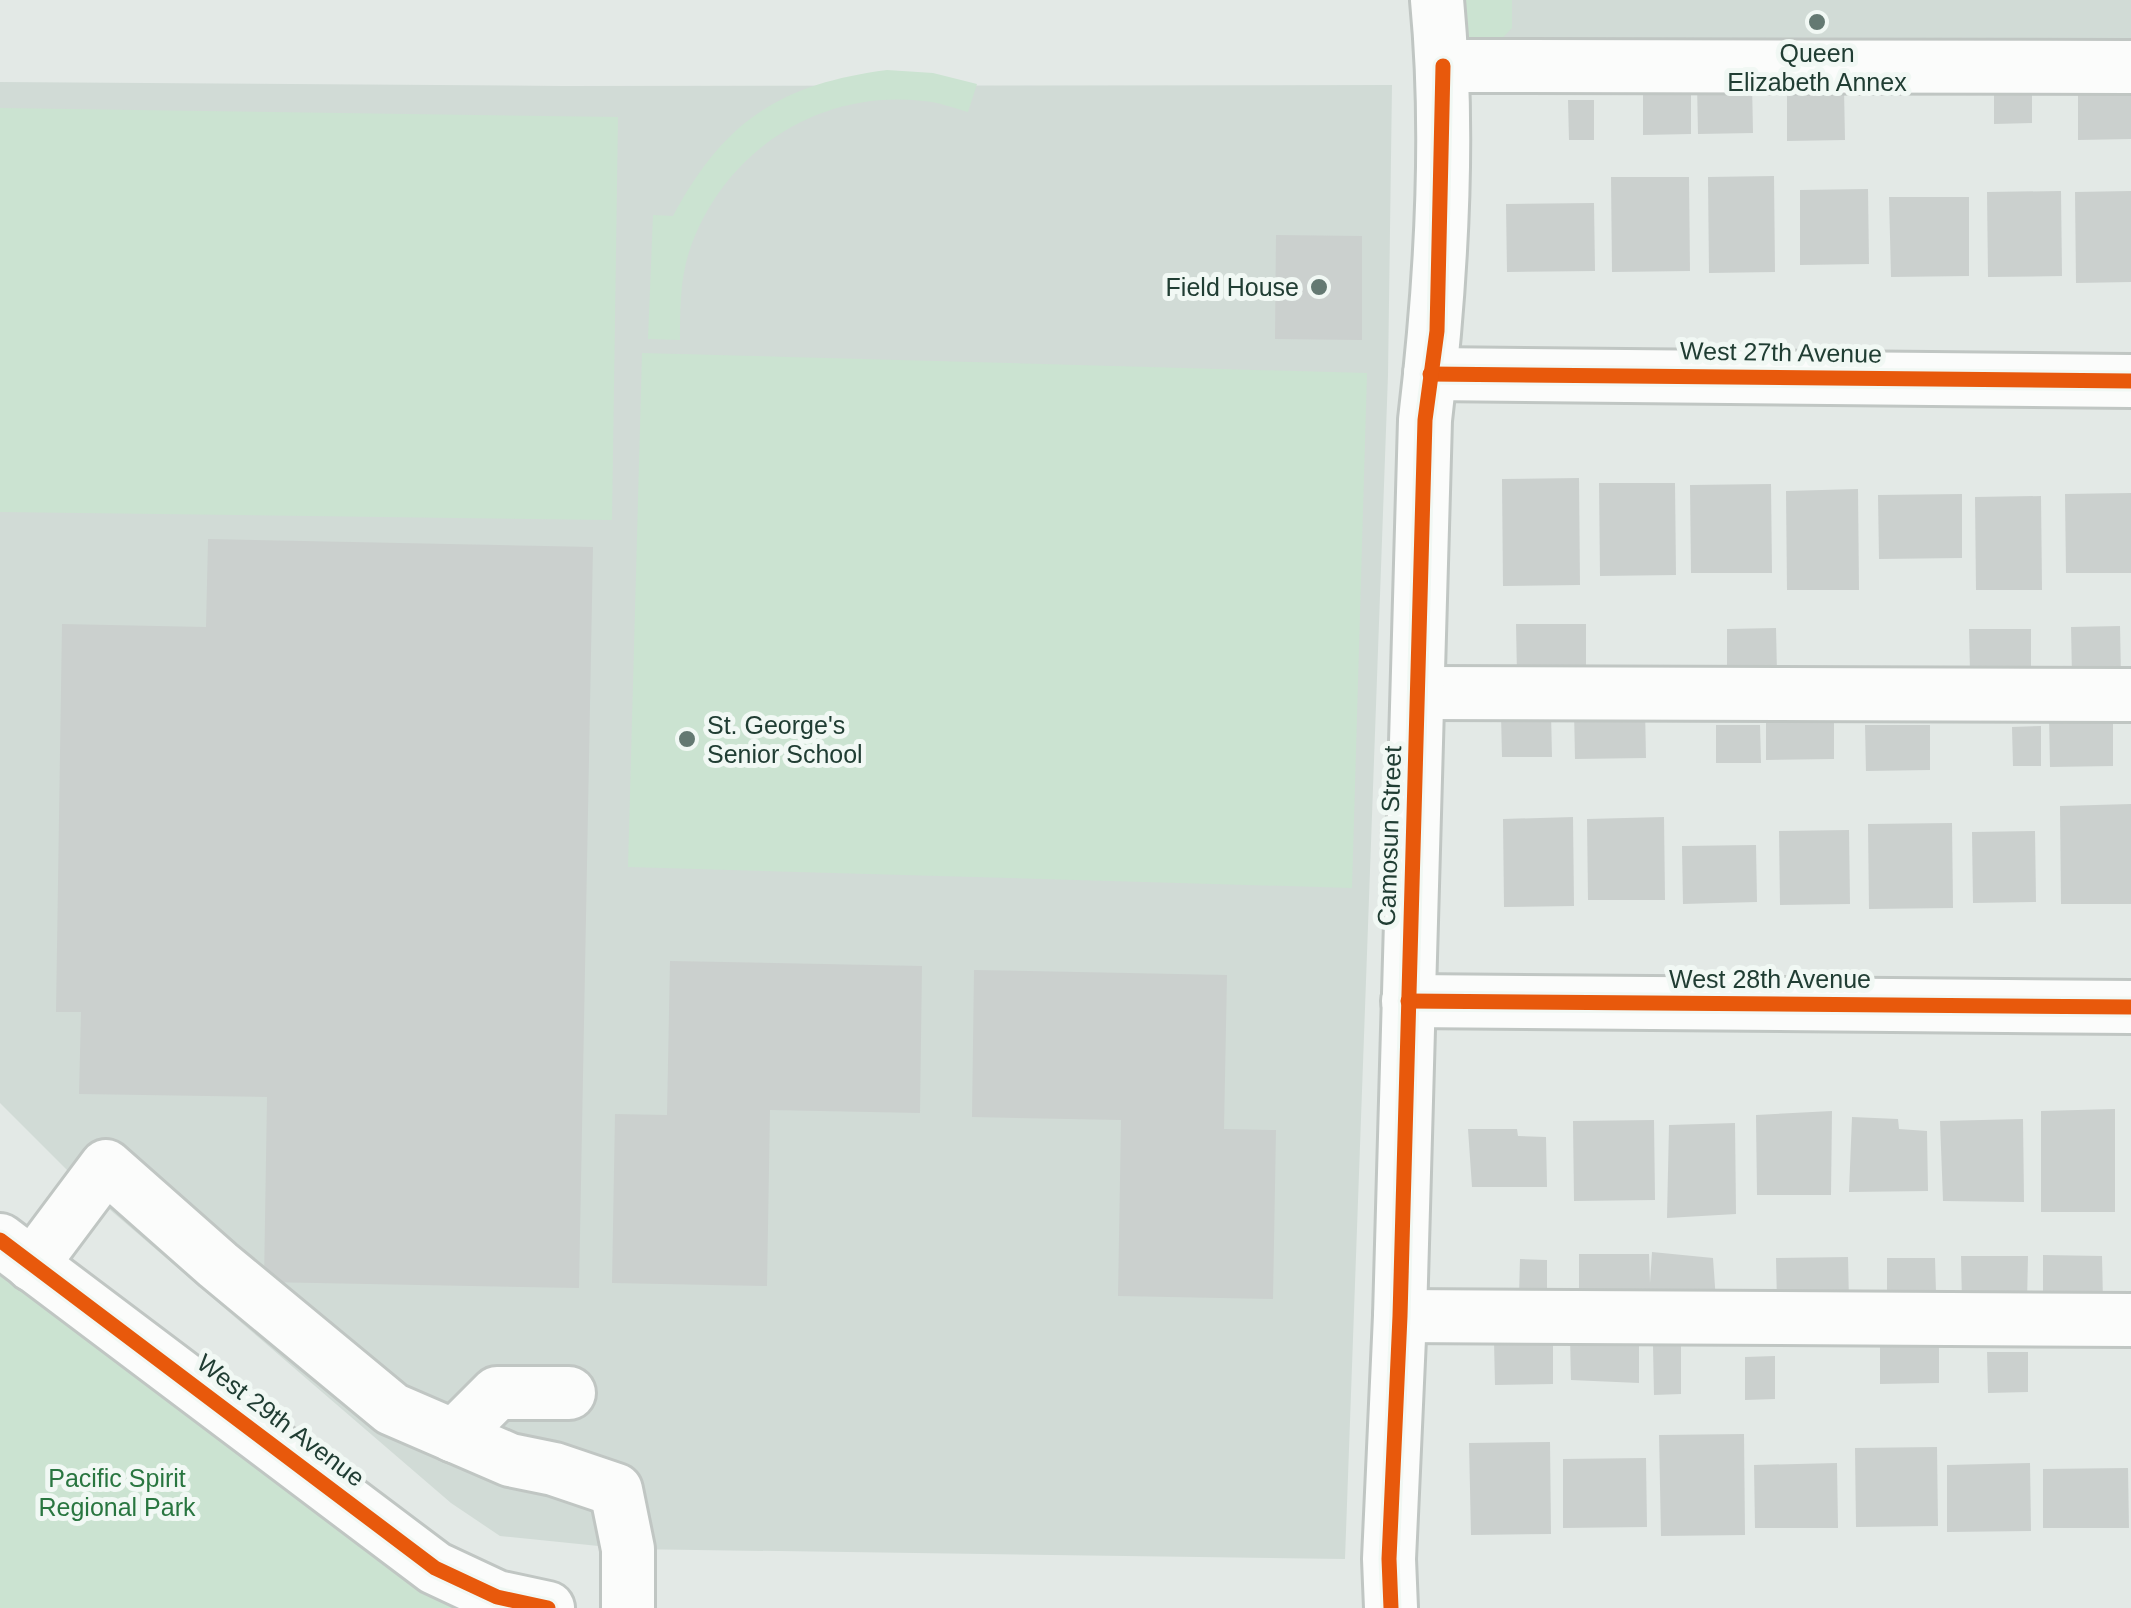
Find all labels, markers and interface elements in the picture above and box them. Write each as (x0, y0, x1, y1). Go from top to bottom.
marker: Queen Elizabeth Annex (1806, 11, 1828, 33)
place label: Queen Elizabeth Annex (1727, 39, 1907, 96)
place label: Field House (1166, 273, 1299, 301)
marker: Field House (1308, 276, 1330, 298)
street label: West 27th Avenue (1680, 336, 1882, 368)
place label: St. George's Senior School (707, 711, 863, 768)
marker: St. George's Senior School (676, 728, 698, 750)
street label: Camosun Street (1372, 745, 1406, 927)
street label: West 28th Avenue (1669, 965, 1871, 993)
street label: West 29th Avenue (192, 1348, 370, 1492)
park label: Pacific Spirit Regional Park (38, 1464, 196, 1521)

